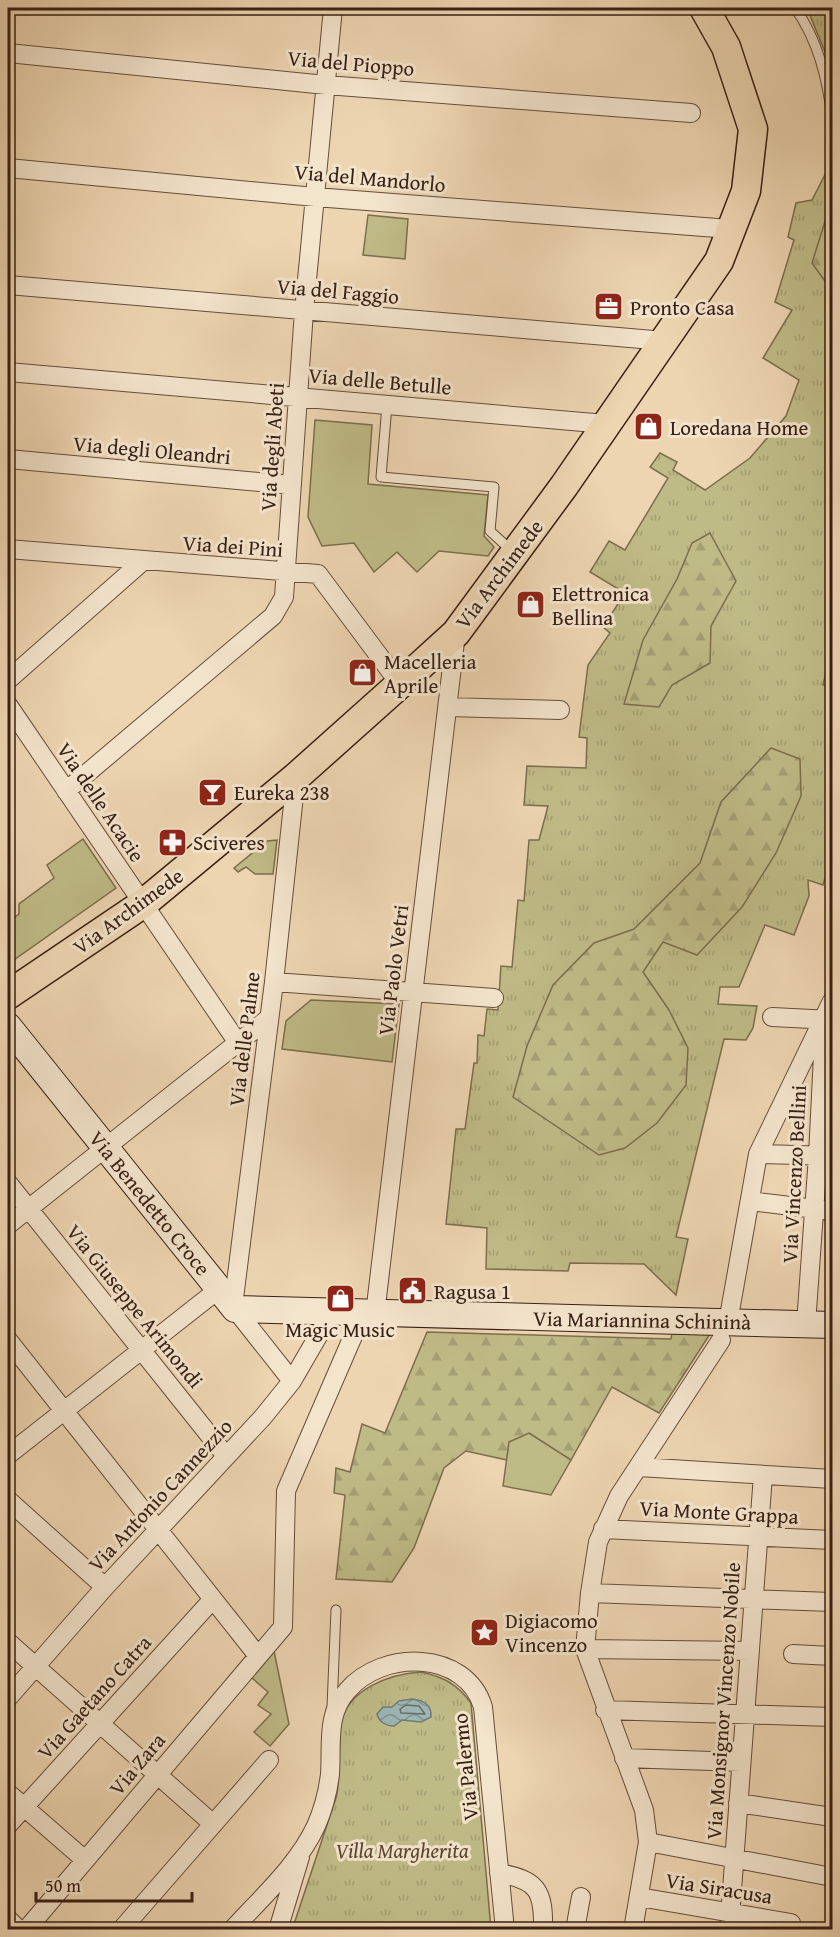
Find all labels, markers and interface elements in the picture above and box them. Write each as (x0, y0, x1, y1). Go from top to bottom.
street label: Via del Pioppo (286, 42, 416, 84)
street label: Via del Mandorlo (293, 156, 447, 200)
street label: Via del Faggio (276, 270, 400, 312)
office icon: Pronto Casa (593, 291, 625, 323)
place label: Pronto Casa (630, 292, 735, 323)
street label: Via delle Betulle (307, 359, 453, 403)
street label: Via degli Abeti (252, 382, 292, 512)
shop icon: Loredana Home (633, 411, 665, 443)
place label: Loredana Home (670, 412, 808, 443)
street label: Via degli Oleandri (72, 428, 232, 472)
street label: Via Archimede (447, 513, 551, 635)
street label: Via dei Pini (182, 527, 284, 565)
place label: Elettronica Bellina (552, 578, 649, 633)
shop icon: Elettronica Bellina (515, 589, 547, 621)
place label: Macelleria Aprile (384, 646, 477, 701)
shop icon: Macelleria Aprile (347, 657, 379, 689)
street label: Via delle Acacie (49, 736, 153, 868)
bar icon: Eureka 238 (197, 776, 229, 808)
place label: Eureka 238 (234, 777, 330, 808)
pharmacy icon: Sciveres (156, 826, 188, 858)
place label: Sciveres (193, 827, 265, 858)
street label: Via Archimede (66, 860, 190, 962)
street label: Via Paolo Vetri (370, 903, 416, 1037)
street label: Via delle Palme (220, 970, 268, 1108)
street label: Via Vincenzo Bellini (774, 1084, 814, 1264)
street label: Via Benedetto Croce (82, 1124, 218, 1282)
street label: Via Giuseppe Arimondi (59, 1217, 211, 1395)
public building icon: Ragusa 1 (397, 1275, 429, 1307)
place label: Ragusa 1 (434, 1276, 511, 1307)
shop icon: Magic Music (324, 1282, 356, 1314)
street label: Via Mariannina Schininà (533, 1303, 751, 1337)
place label: Magic Music (285, 1314, 395, 1345)
street label: Via Antonio Cannezzio (81, 1411, 239, 1579)
street label: Via Monte Grappa (639, 1492, 799, 1532)
street label: Via Monsignor Vincenzo Nobile (698, 1561, 748, 1841)
place label: Digiacomo Vincenzo (505, 1605, 598, 1660)
place icon: Digiacomo Vincenzo (468, 1616, 500, 1648)
street label: Via Gaetano Catra (30, 1628, 158, 1766)
street label: Via Palermo (444, 1712, 486, 1822)
street label: Via Zara (101, 1726, 173, 1802)
park label: Villa Margherita (335, 1835, 469, 1866)
street label: Via Siracusa (663, 1864, 775, 1912)
scale bar (36, 1865, 192, 1903)
text: 50 m (45, 1872, 81, 1899)

